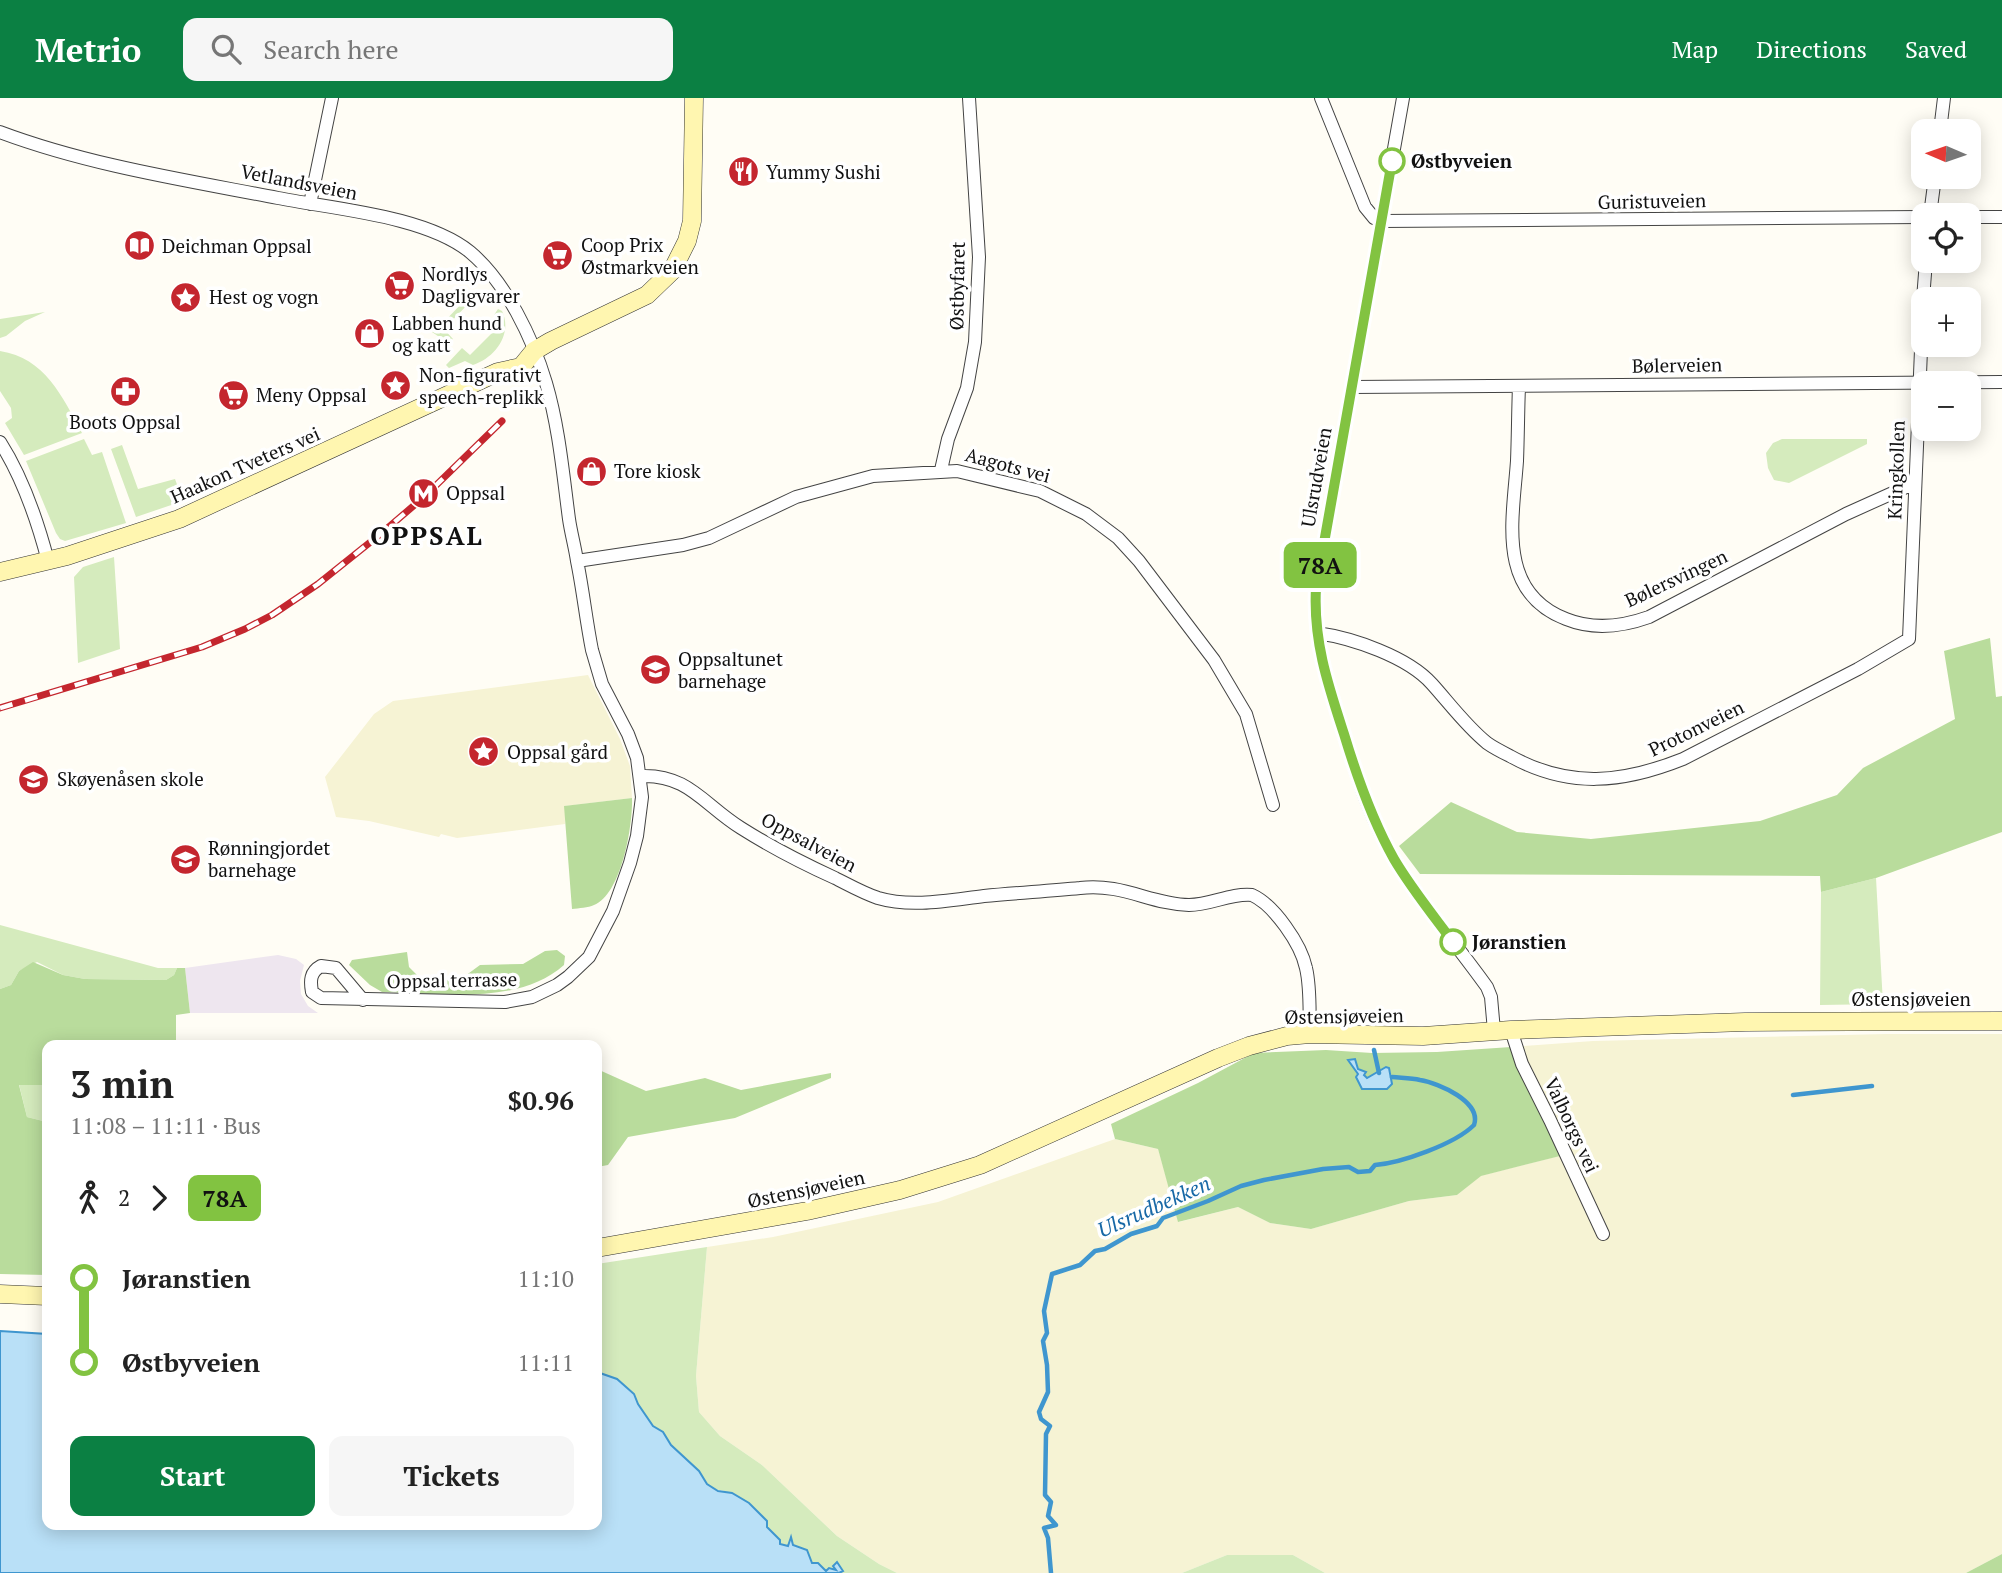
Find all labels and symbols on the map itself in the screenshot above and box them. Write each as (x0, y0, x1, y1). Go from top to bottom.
north arrow (1911, 119, 1981, 189)
marker: Østbyveien (1379, 148, 1405, 174)
place label: Østbyveien (1411, 148, 1513, 173)
restaurant icon: Yummy Sushi (726, 155, 760, 189)
street label: Vetlandsveien (238, 158, 360, 205)
place label: Yummy Sushi (766, 159, 881, 184)
street label: Guristuveien (1597, 187, 1706, 214)
library icon: Deichman Oppsal (122, 229, 156, 263)
place label: Coop Prix Østmarkveien (581, 232, 699, 279)
place label: Deichman Oppsal (162, 233, 312, 258)
supermarket icon: Coop Prix Østmarkveien (541, 239, 575, 273)
street label: Østbyfaret (943, 241, 970, 331)
place label: Nordlys Dagligvarer (422, 261, 521, 308)
supermarket icon: Nordlys Dagligvarer (382, 268, 416, 302)
place icon: Hest og vogn (169, 280, 203, 314)
place label: Hest og vogn (209, 284, 318, 309)
place label: Labben hund og katt (392, 310, 503, 357)
shop icon: Labben hund og katt (352, 317, 386, 351)
street label: Bølerveien (1632, 351, 1722, 378)
place label: Non-figurativt speech-replikk (419, 362, 544, 409)
place icon: Non-figurativt speech-replikk (379, 369, 413, 403)
pharmacy icon: Boots Oppsal (108, 374, 142, 408)
supermarket icon: Meny Oppsal (216, 378, 250, 412)
place label: Meny Oppsal (256, 382, 367, 407)
place label: Boots Oppsal (69, 409, 181, 434)
street label: Haakon Tveters vei (166, 420, 323, 509)
street label: Kringkollen (1881, 420, 1910, 520)
street label: Ulsrudveien (1294, 425, 1337, 529)
street label: Aagots vei (963, 441, 1054, 488)
shop icon: Tore kiosk (574, 454, 608, 488)
place label: Tore kiosk (614, 458, 701, 483)
metro station icon: Oppsal (406, 476, 440, 510)
place label: Oppsal (446, 480, 505, 505)
district label: OPPSAL (370, 518, 484, 552)
line badge: 78A (1280, 542, 1360, 588)
street label: Bølersvingen (1620, 543, 1731, 612)
place label: Oppsaltunet barnehage (678, 646, 783, 693)
school or university icon: Oppsaltunet barnehage (638, 653, 672, 687)
street label: Protonveien (1644, 694, 1748, 761)
place icon: Oppsal gård (467, 735, 501, 769)
place label: Oppsal gård (507, 739, 609, 764)
school or university icon: Skøyenåsen skole (17, 762, 51, 796)
place label: Skøyenåsen skole (57, 766, 204, 791)
street label: Oppsalveien (757, 806, 861, 877)
place label: Rønningjordet barnehage (208, 835, 330, 882)
school or university icon: Rønningjordet barnehage (168, 842, 202, 876)
marker: Jøranstien (1440, 929, 1466, 955)
place label: Jøranstien (1472, 929, 1567, 954)
street label: Oppsal terrasse (387, 966, 517, 993)
street label: Østensjøveien (1851, 986, 1971, 1011)
street label: Østensjøveien (1284, 1002, 1404, 1029)
street label: Valborgs vei (1539, 1073, 1605, 1176)
street label: Østensjøveien (745, 1164, 867, 1213)
water label: Ulsrudbekken (1093, 1169, 1215, 1243)

